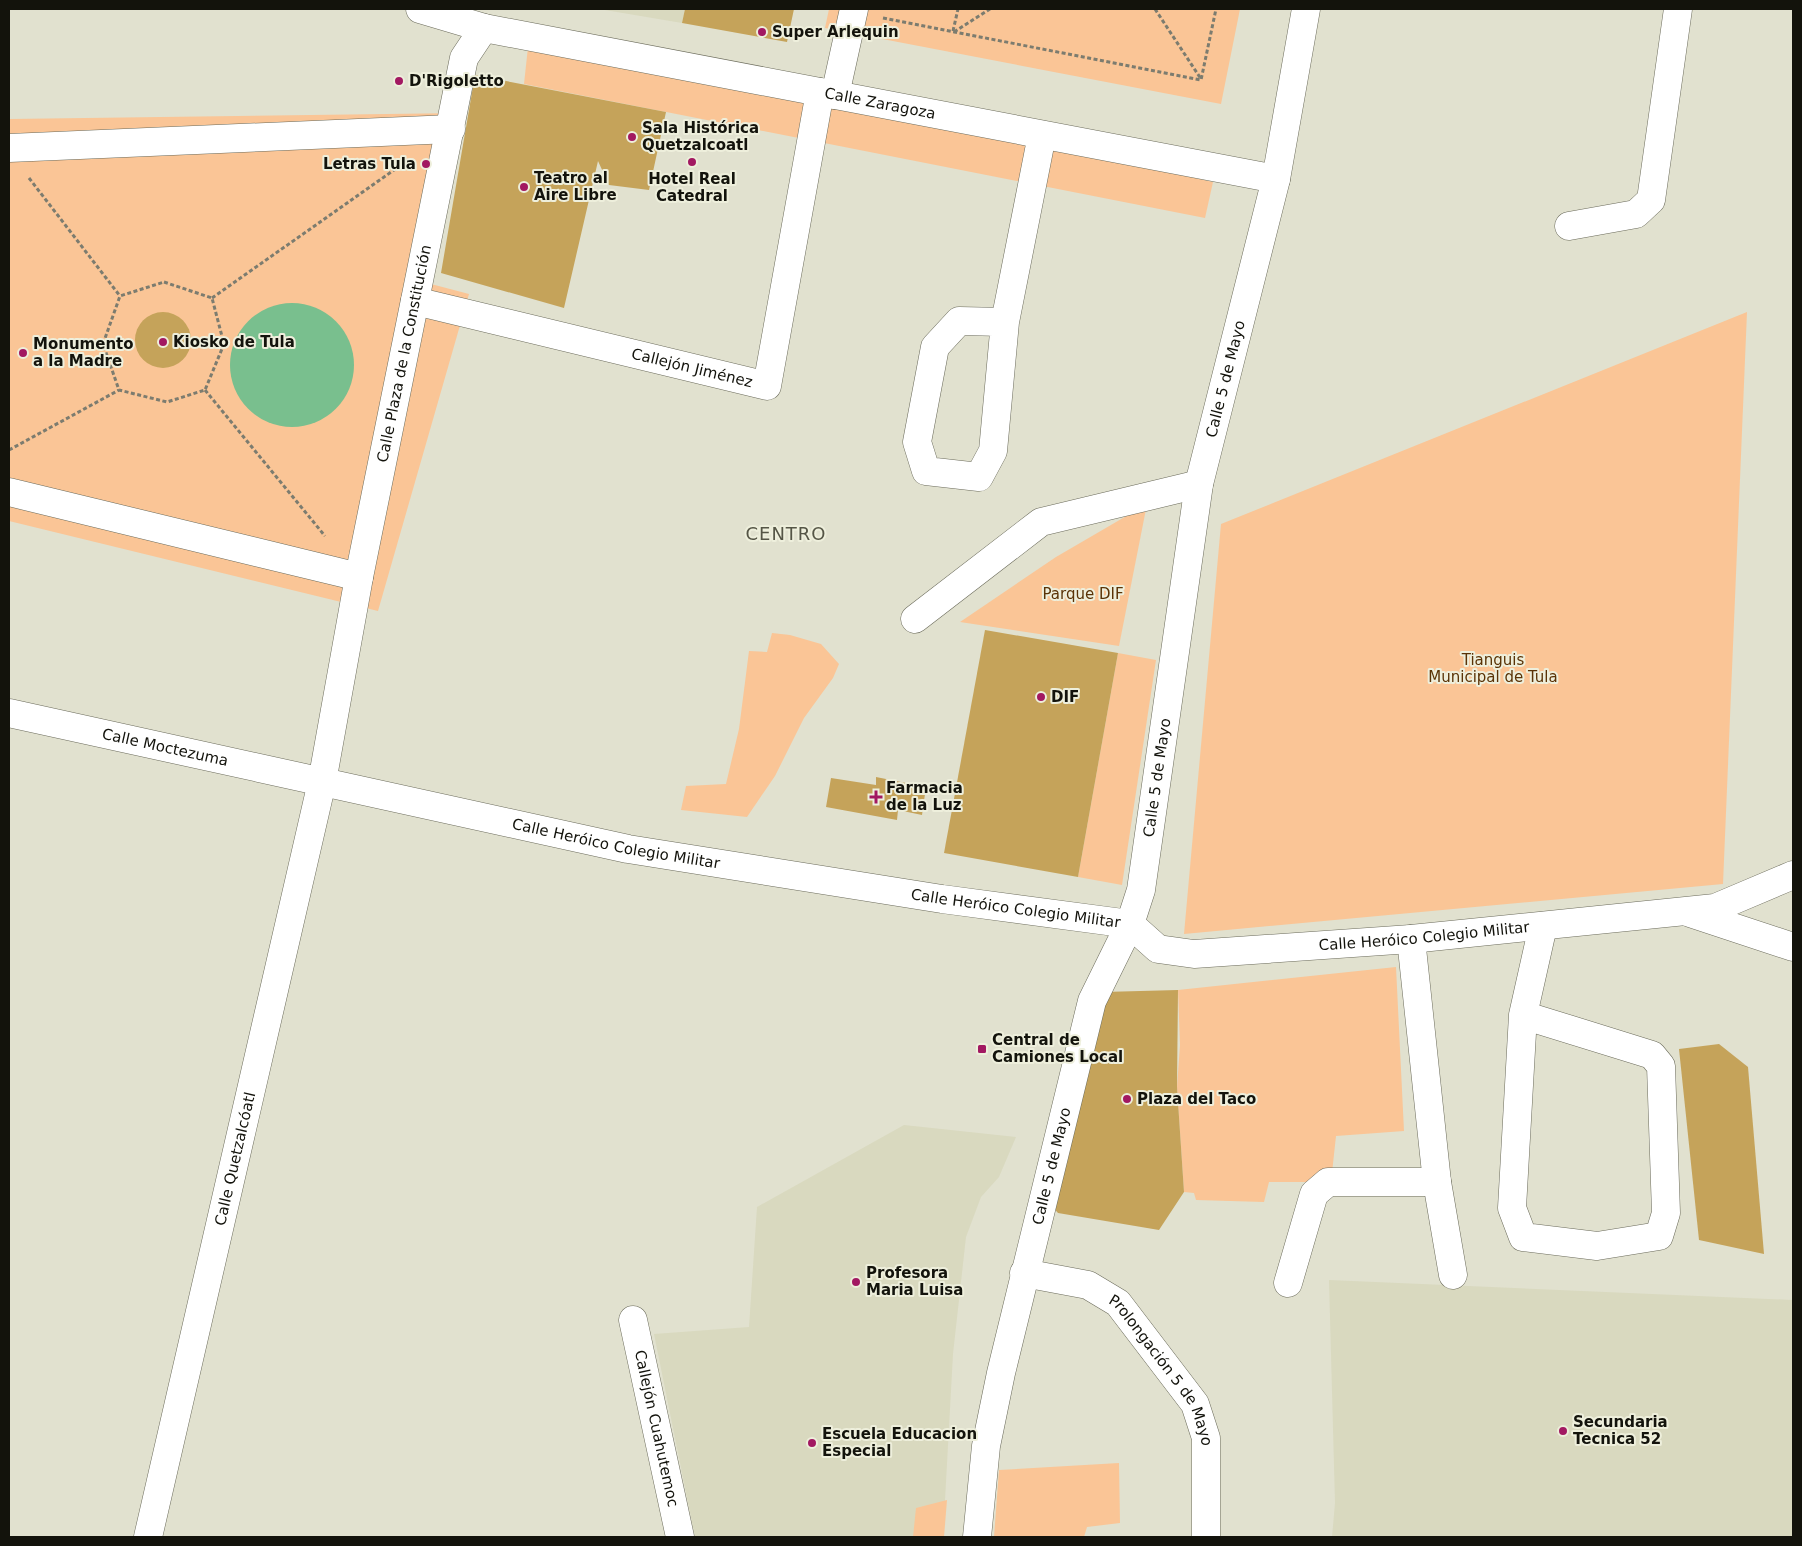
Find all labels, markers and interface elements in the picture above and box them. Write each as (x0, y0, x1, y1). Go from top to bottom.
place label: Super Arlequin (772, 23, 899, 41)
marker: Super Arlequin (756, 26, 768, 38)
place label: D'Rigoletto (409, 72, 504, 90)
marker: D'Rigoletto (393, 75, 405, 87)
street label: Calle Zaragoza (823, 84, 937, 123)
place label: Sala Histórica Quetzalcoatl (642, 119, 759, 154)
marker: Sala Histórica Quetzalcoatl (626, 131, 638, 143)
place label: Letras Tula (323, 155, 416, 173)
marker: Hotel Real Catedral (686, 156, 698, 168)
marker: Letras Tula (420, 158, 432, 170)
place label: Teatro al Aire Libre (534, 169, 617, 204)
place label: Hotel Real Catedral (648, 170, 736, 205)
marker: Teatro al Aire Libre (518, 181, 530, 193)
street label: Calle Plaza de la Constitución (373, 243, 435, 464)
street label: Calle 5 de Mayo (1202, 319, 1249, 439)
place label: Kiosko de Tula (173, 333, 295, 351)
place label: Monumento a la Madre (33, 335, 134, 370)
marker: Kiosko de Tula (157, 336, 169, 348)
street label: Callejón Jiménez (630, 345, 755, 391)
marker: Monumento a la Madre (17, 347, 29, 359)
district label: CENTRO (745, 523, 827, 544)
park label: Parque DIF (1042, 585, 1124, 603)
park label: Tianguis Municipal de Tula (1428, 651, 1558, 686)
place label: DIF (1051, 688, 1079, 706)
marker: DIF (1035, 691, 1047, 703)
street label: Calle 5 de Mayo (1140, 717, 1174, 838)
street label: Calle Moctezuma (100, 725, 230, 770)
place label: Farmacia de la Luz (886, 779, 963, 814)
marker: Farmacia de la Luz (870, 791, 882, 803)
street label: Calle Heróico Colegio Militar (510, 815, 722, 873)
street label: Calle Heróico Colegio Militar (910, 885, 1122, 932)
street label: Calle Heróico Colegio Militar (1318, 918, 1531, 954)
place label: Central de Camiones Local (992, 1031, 1123, 1066)
marker: Central de Camiones Local (976, 1043, 988, 1055)
street label: Calle Quetzalcóatl (211, 1090, 259, 1227)
place label: Plaza del Taco (1137, 1090, 1256, 1108)
marker: Plaza del Taco (1121, 1093, 1133, 1105)
street label: Calle 5 de Mayo (1029, 1106, 1075, 1227)
place label: Profesora Maria Luisa (866, 1264, 963, 1299)
marker: Profesora Maria Luisa (850, 1276, 862, 1288)
street label: Prolongación 5 de Mayo (1106, 1291, 1215, 1446)
street label: Callejón Cuahutemoc (631, 1348, 682, 1509)
place label: Secundaria Tecnica 52 (1573, 1413, 1668, 1448)
place label: Escuela Educacion Especial (822, 1425, 977, 1460)
marker: Secundaria Tecnica 52 (1557, 1425, 1569, 1437)
marker: Escuela Educacion Especial (806, 1437, 818, 1449)

